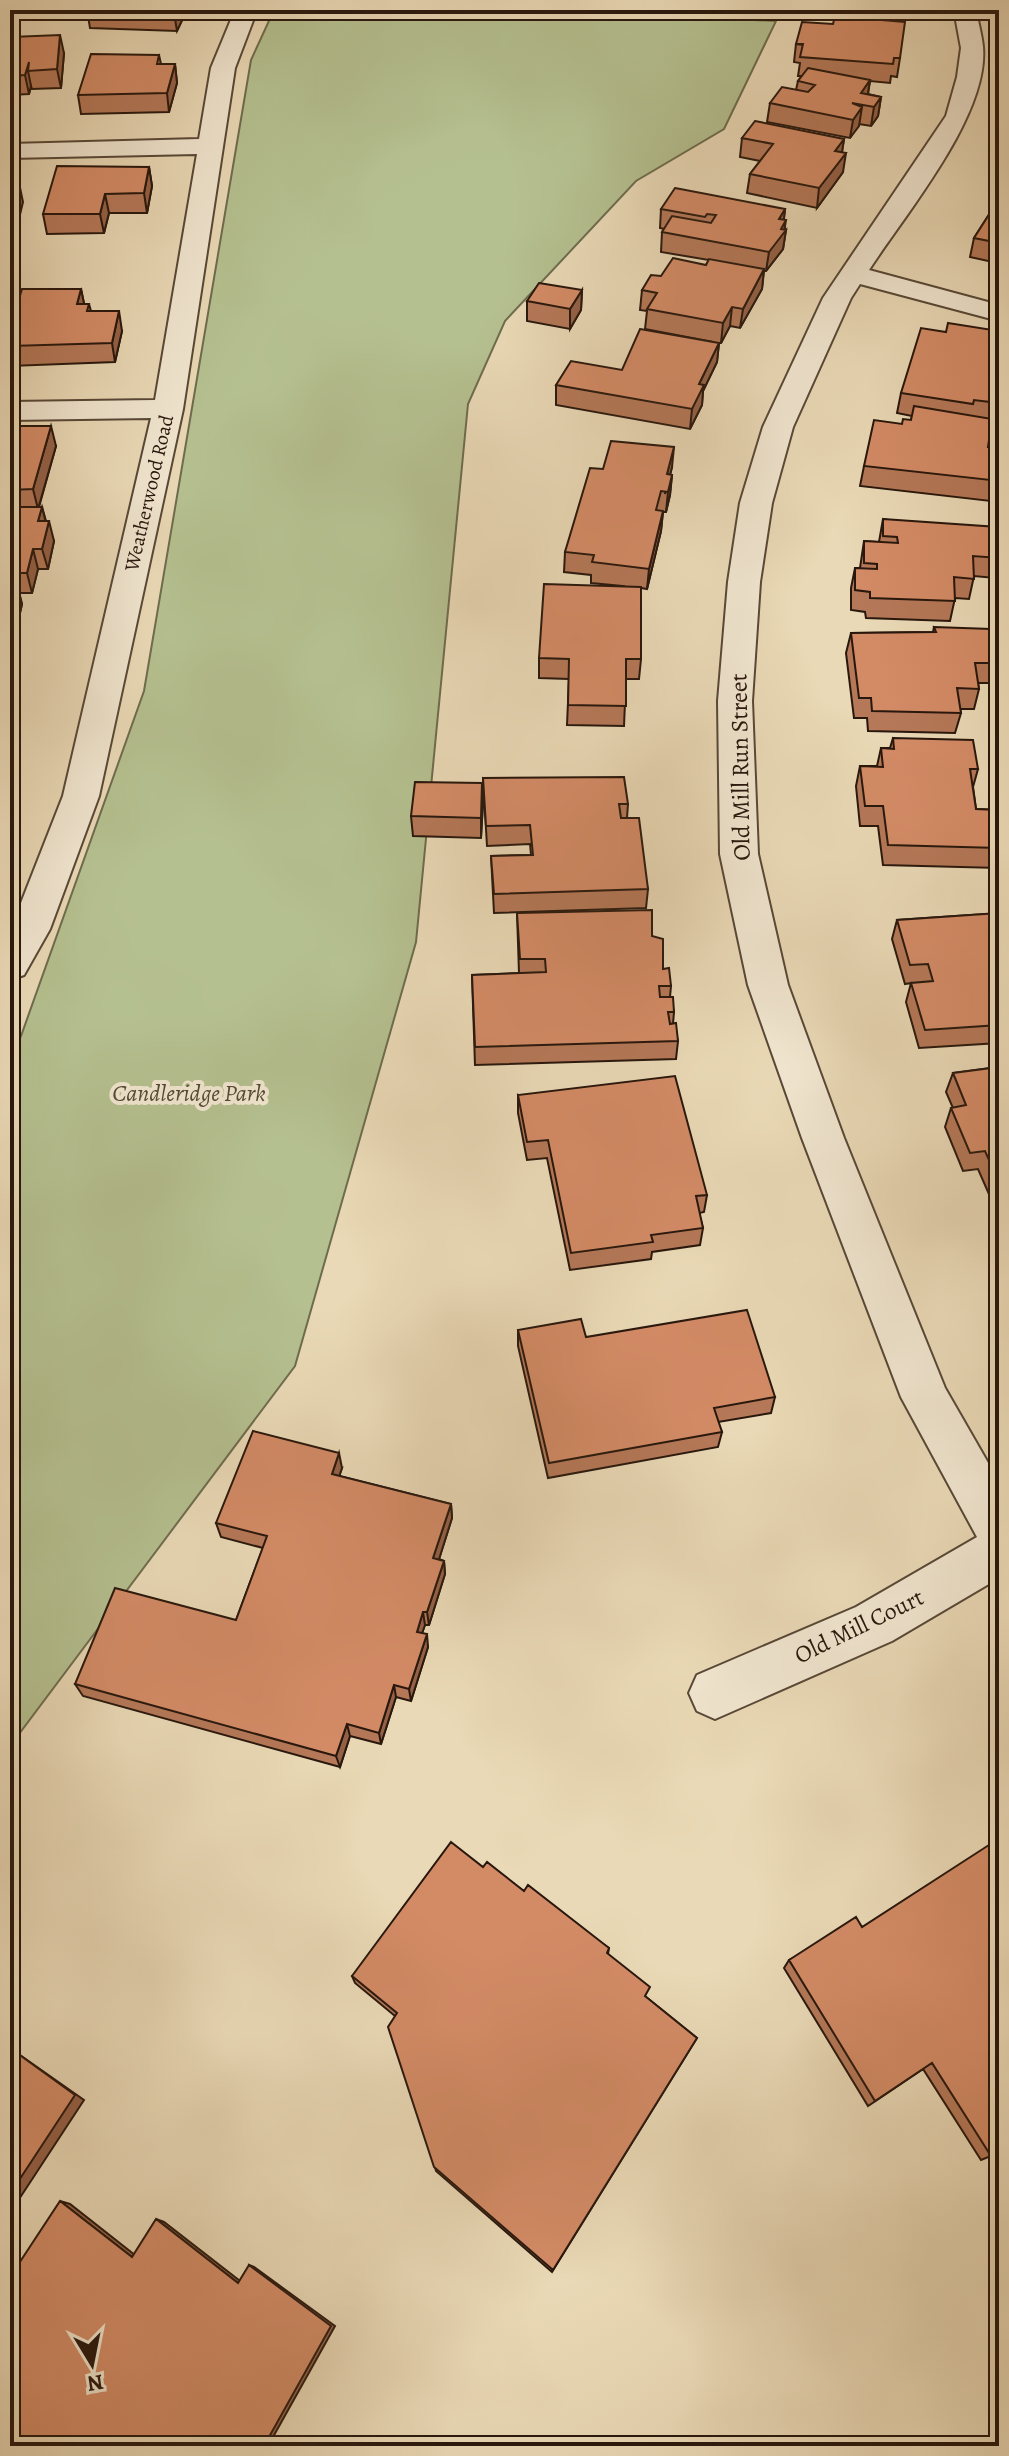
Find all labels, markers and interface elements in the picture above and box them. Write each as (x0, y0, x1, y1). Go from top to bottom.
street label: Weatherwood Road (118, 412, 180, 575)
street label: Old Mill Run Street (722, 673, 758, 861)
park label: Candleridge Park (112, 1077, 266, 1109)
street label: Old Mill Court (789, 1581, 929, 1671)
north arrow (52, 2324, 132, 2404)
text: N (85, 2367, 106, 2399)

